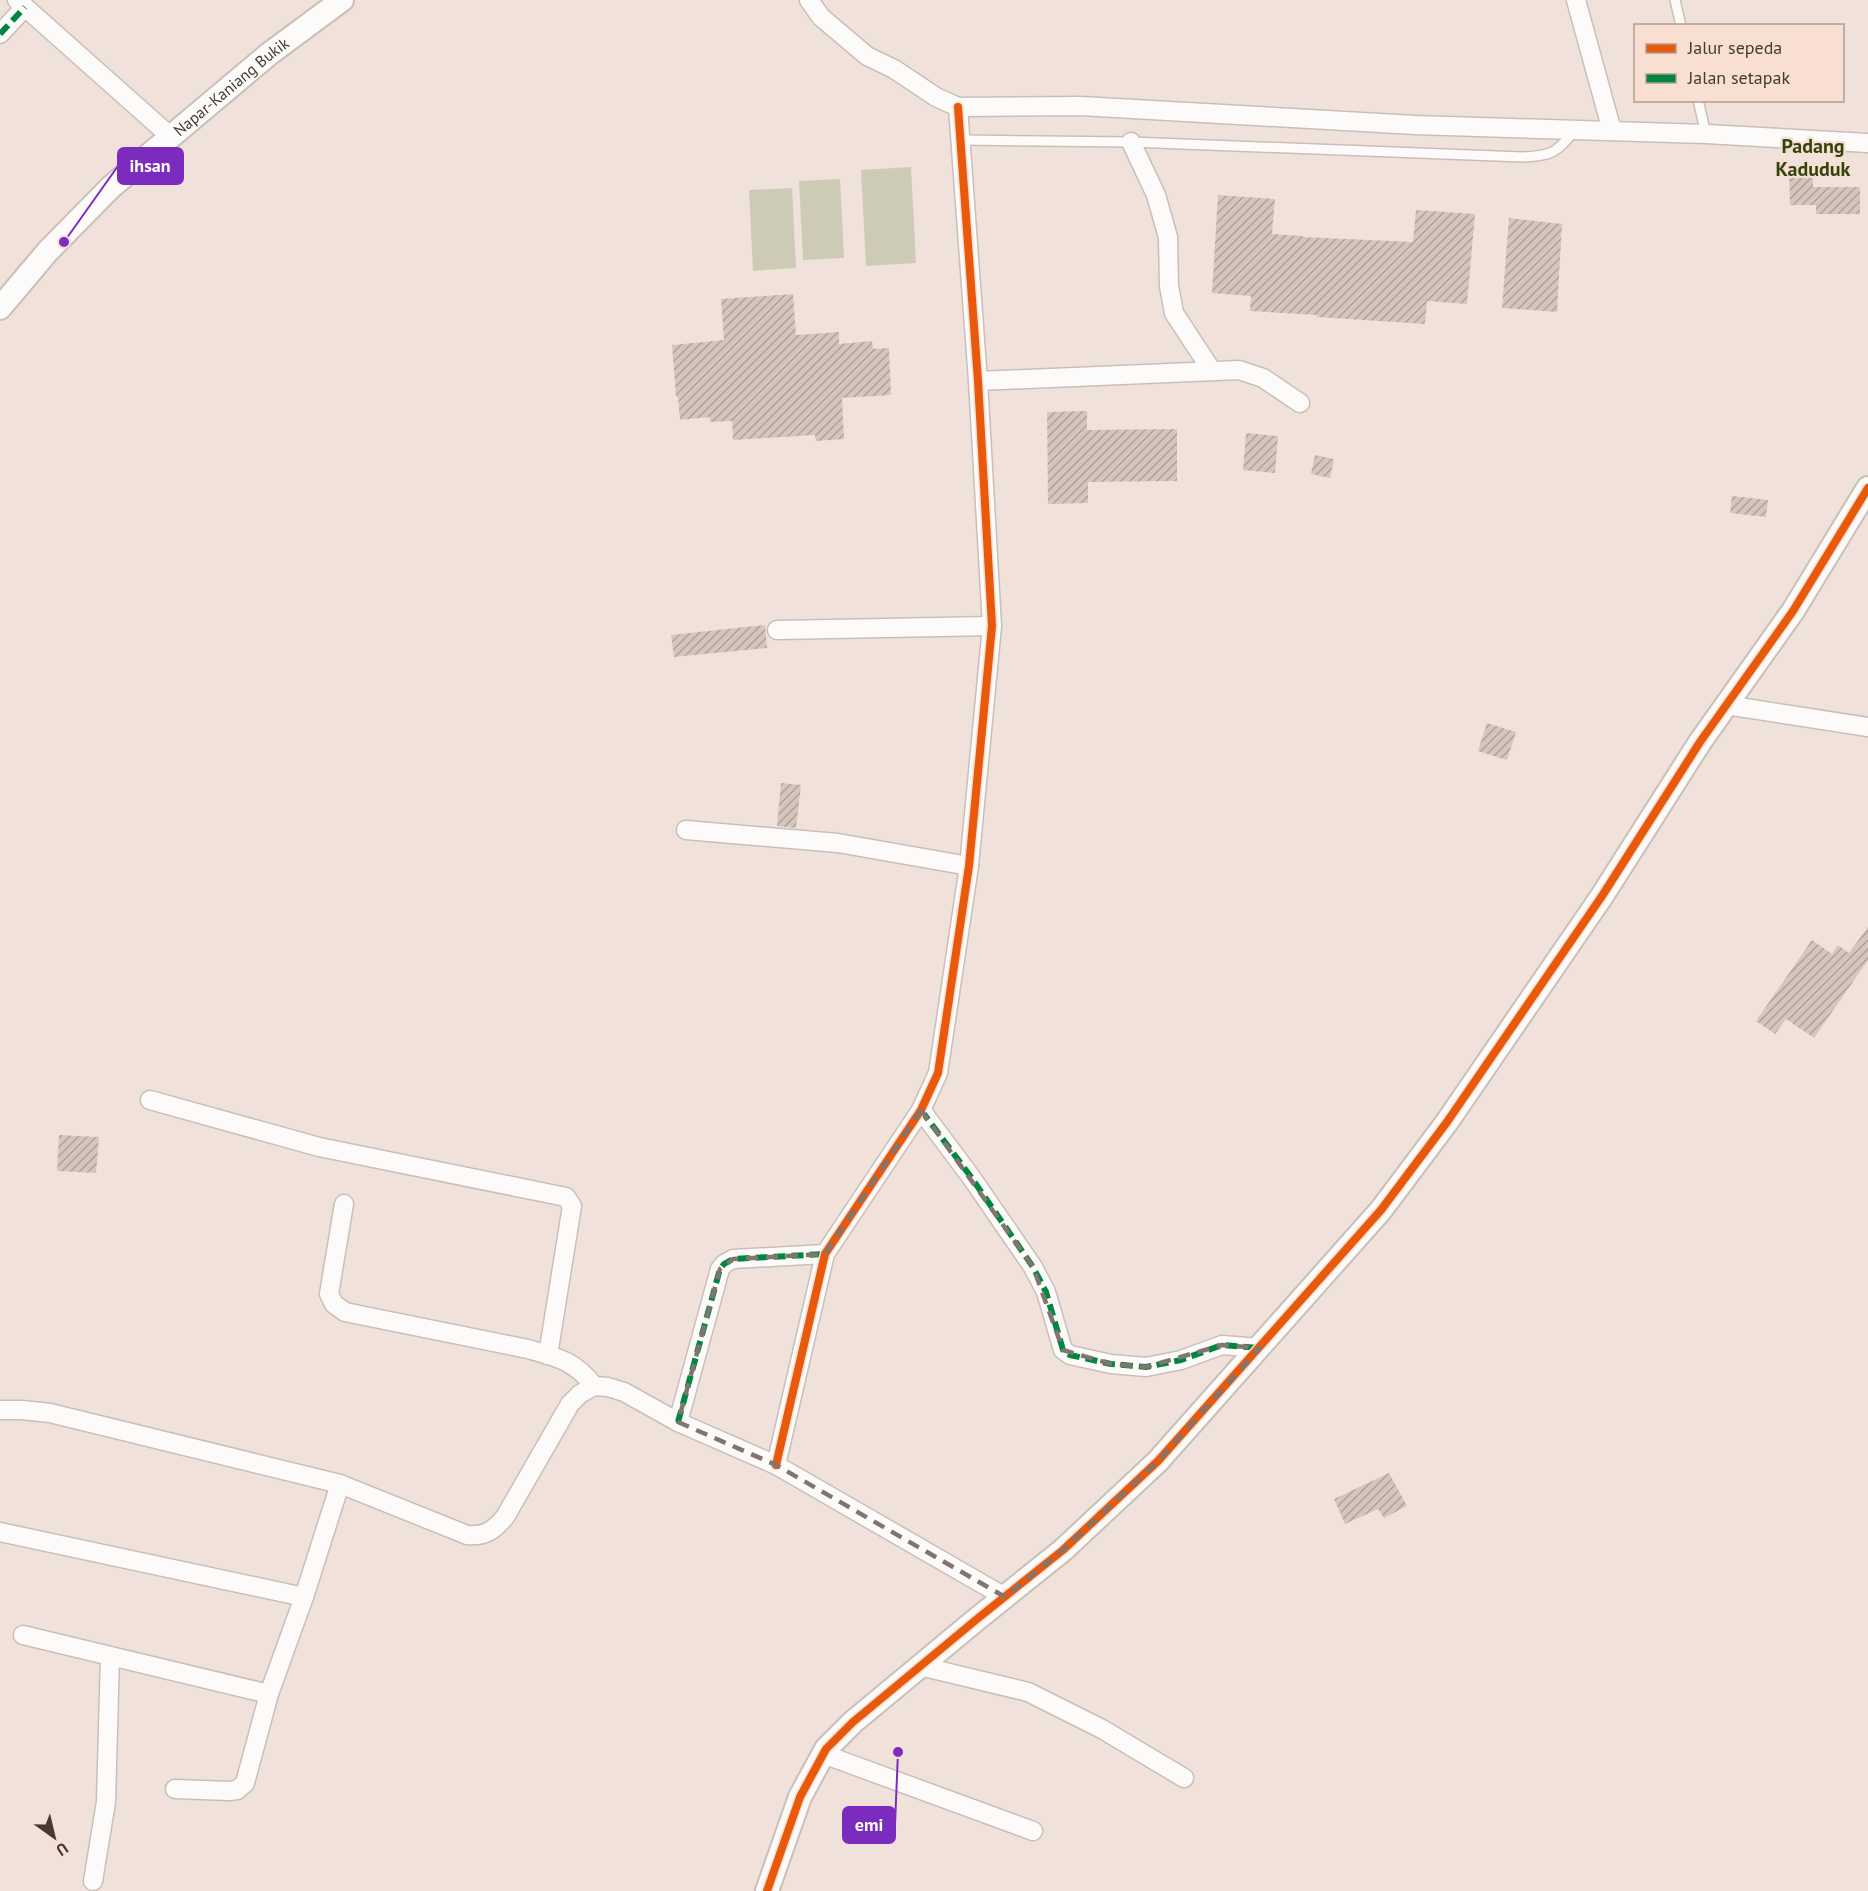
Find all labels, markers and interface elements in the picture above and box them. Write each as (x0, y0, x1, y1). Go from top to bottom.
legend (1634, 24, 1844, 102)
street label: Napar-Kaniang Bukik (169, 33, 293, 140)
text: Jalur sepeda (1687, 36, 1782, 59)
text: Jalan setapak (1687, 66, 1790, 89)
district label: Padang Kaduduk (1776, 133, 1851, 182)
callout: ihsan (118, 148, 183, 184)
text: ihsan (130, 154, 171, 177)
north arrow (24, 1807, 84, 1867)
callout: emi (843, 1807, 895, 1843)
text: emi (855, 1813, 883, 1836)
text: U (53, 1838, 72, 1861)

